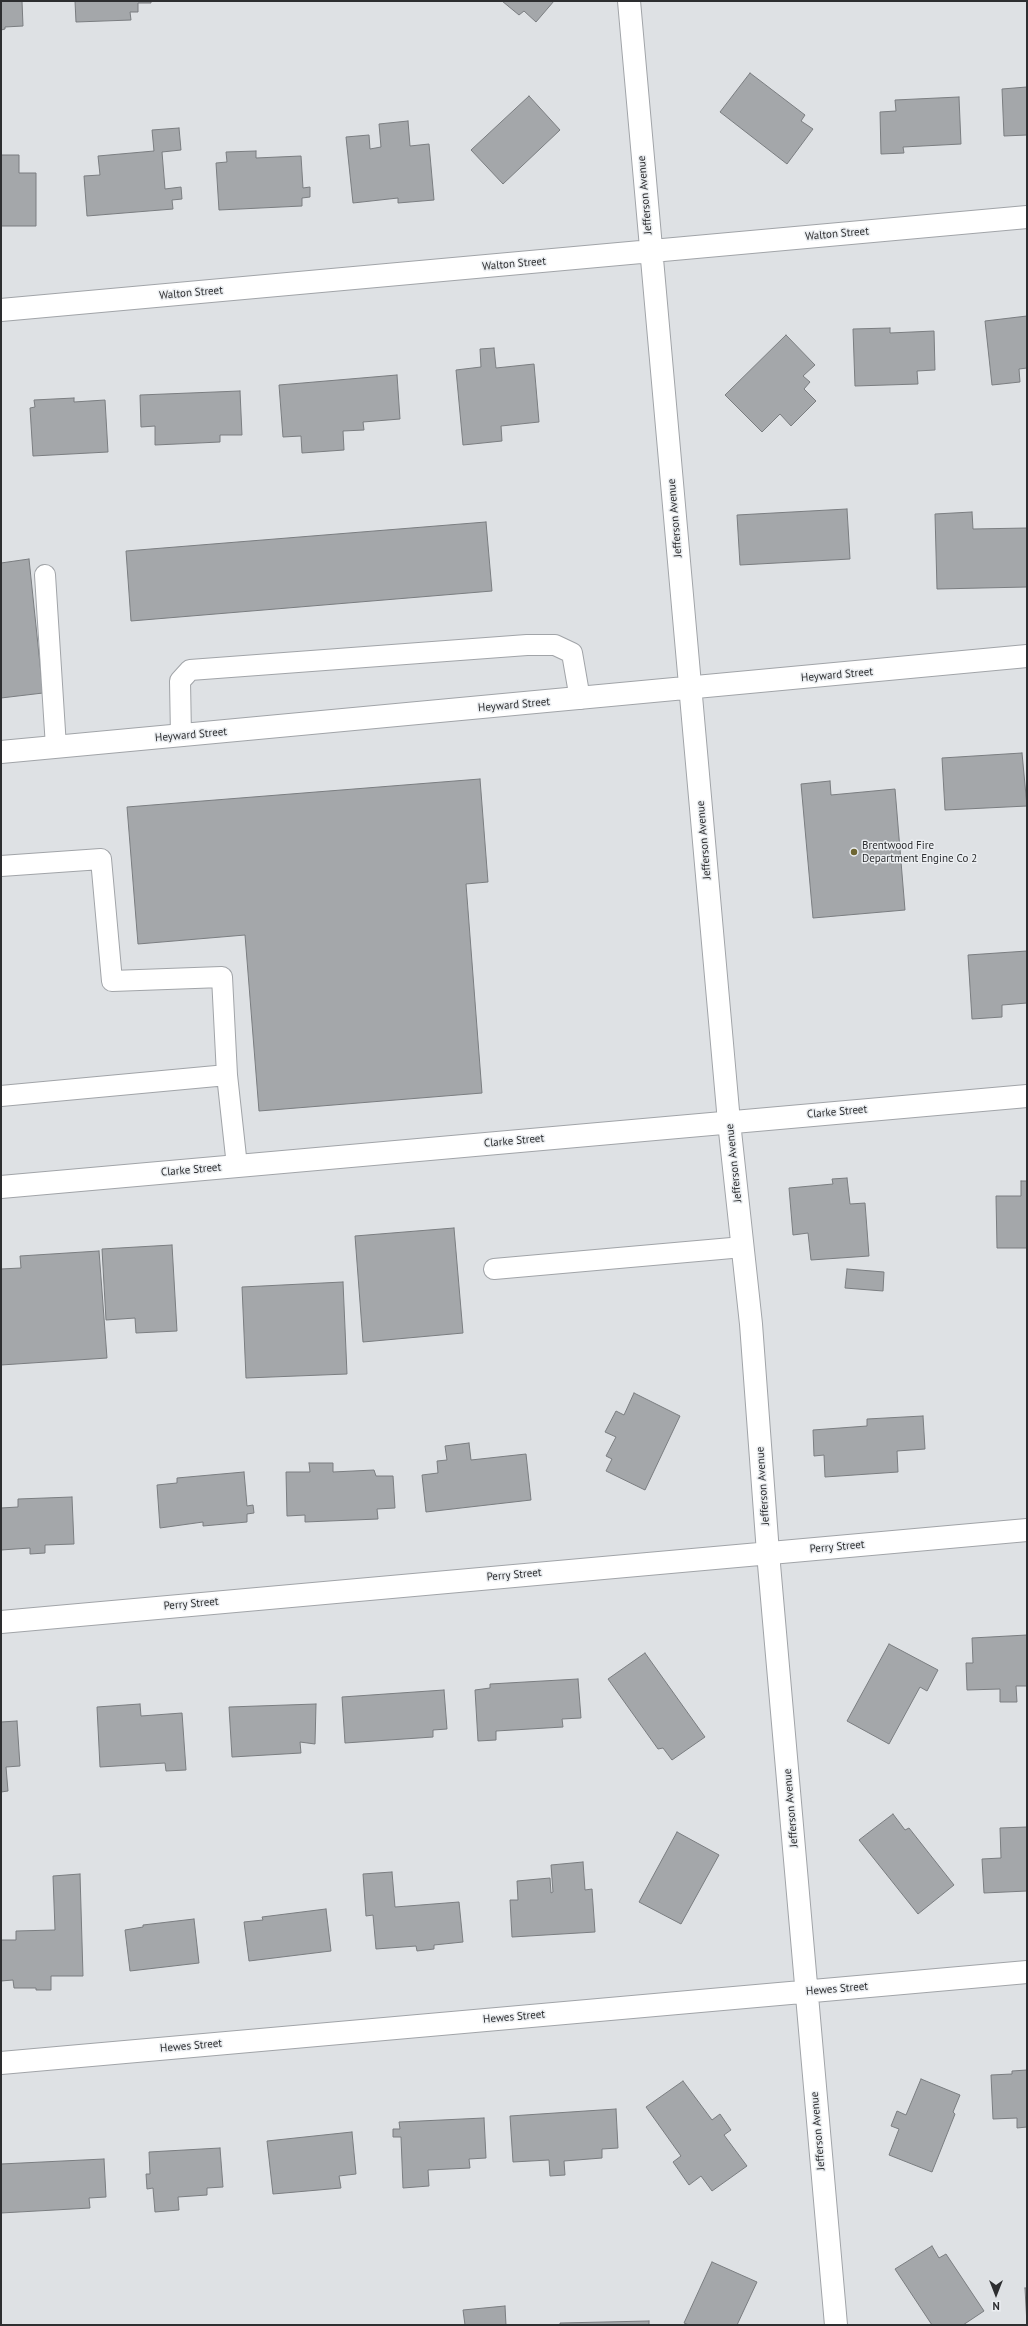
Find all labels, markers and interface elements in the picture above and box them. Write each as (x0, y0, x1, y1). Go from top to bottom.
street label: Jefferson Avenue (635, 155, 655, 235)
street label: Walton Street (805, 225, 869, 243)
street label: Walton Street (482, 255, 546, 273)
street label: Walton Street (159, 284, 223, 302)
street label: Jefferson Avenue (665, 478, 685, 558)
street label: Heyward Street (800, 665, 874, 685)
street label: Heyward Street (477, 695, 551, 715)
street label: Heyward Street (154, 725, 228, 745)
street label: Jefferson Avenue (694, 800, 714, 880)
place label: Brentwood Fire Department Engine Co 2 (862, 839, 977, 865)
marker: Brentwood Fire Department Engine Co 2 (849, 847, 859, 857)
street label: Clarke Street (806, 1103, 868, 1121)
street label: Jefferson Avenue (723, 1123, 745, 1203)
street label: Clarke Street (483, 1132, 545, 1150)
street label: Clarke Street (160, 1161, 222, 1179)
street label: Jefferson Avenue (754, 1446, 772, 1526)
street label: Perry Street (809, 1538, 865, 1556)
street label: Perry Street (486, 1566, 542, 1584)
street label: Perry Street (163, 1595, 219, 1613)
street label: Jefferson Avenue (781, 1768, 801, 1848)
street label: Hewes Street (806, 1980, 868, 1998)
street label: Hewes Street (483, 2008, 545, 2026)
street label: Hewes Street (160, 2037, 222, 2055)
street label: Jefferson Avenue (808, 2091, 828, 2171)
north arrow (976, 2274, 1016, 2314)
text: N (992, 2299, 1000, 2313)

